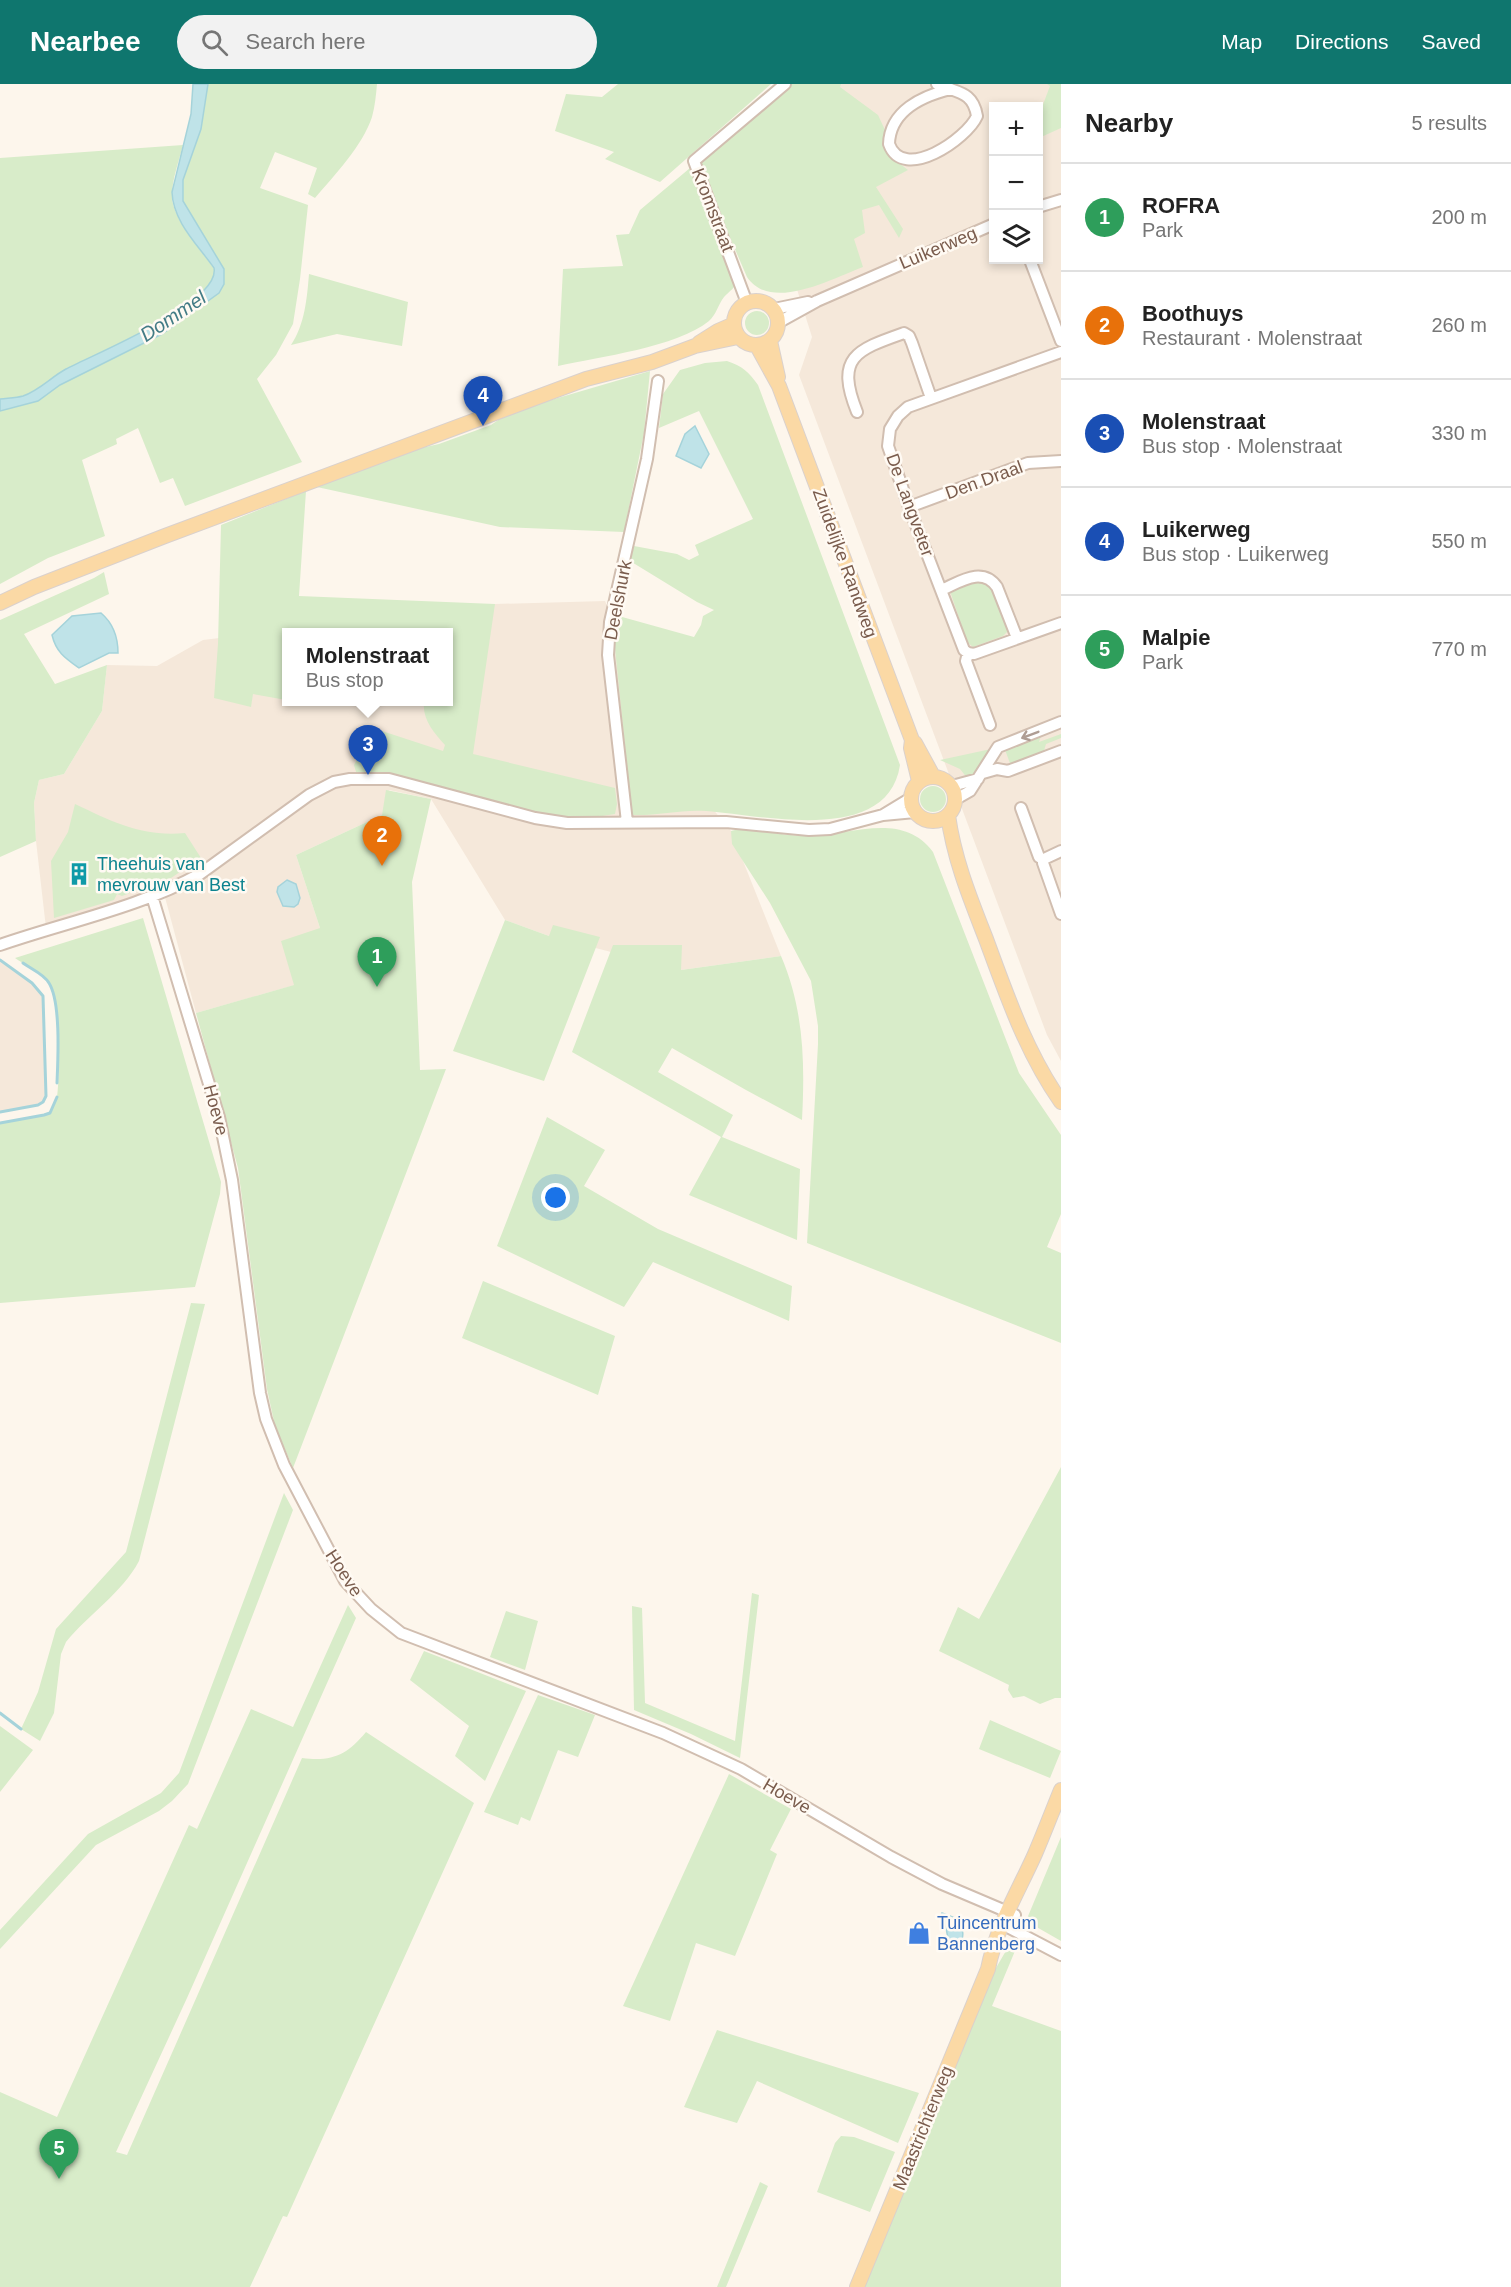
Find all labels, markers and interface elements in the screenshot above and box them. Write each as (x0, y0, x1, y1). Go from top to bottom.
search box (177, 15, 597, 69)
text: Nearbee (30, 26, 141, 57)
icon: search (198, 26, 231, 59)
text: Search here (246, 29, 365, 54)
text: Map (1221, 30, 1262, 53)
text: Directions (1295, 30, 1388, 53)
text: Saved (1421, 30, 1481, 53)
map controls (989, 102, 1043, 264)
button: + (989, 102, 1043, 156)
text: Nearby (1085, 108, 1173, 138)
text: 5 results (1411, 112, 1487, 134)
button: − (989, 156, 1043, 210)
street label: Kromstraat (688, 165, 738, 255)
text: ROFRA (1142, 193, 1220, 218)
text: 1 (1099, 206, 1110, 228)
text: 200 m (1431, 206, 1487, 228)
button: layers (989, 210, 1043, 264)
text: Park (1142, 219, 1183, 241)
street label: Luikerweg (896, 223, 980, 273)
water label: Dommel (136, 286, 210, 346)
text: Boothuys (1142, 301, 1243, 326)
text: 2 (1099, 314, 1110, 336)
text: 260 m (1431, 314, 1487, 336)
text: Restaurant · Molenstraat (1142, 327, 1362, 349)
pin: 4 (464, 376, 502, 426)
text: Molenstraat (1142, 409, 1265, 434)
text: 3 (1099, 422, 1110, 444)
text: 330 m (1431, 422, 1487, 444)
text: Bus stop · Molenstraat (1142, 435, 1342, 457)
street label: De Langveter (882, 451, 938, 559)
street label: Den Draal (943, 457, 1025, 503)
street label: Zuidelijke Randweg (809, 486, 881, 640)
text: Luikerweg (1142, 517, 1251, 542)
text: 4 (1099, 530, 1110, 552)
text: 550 m (1431, 530, 1487, 552)
text: Bus stop · Luikerweg (1142, 543, 1329, 565)
street label: Deelshurk (600, 557, 636, 642)
text: Malpie (1142, 625, 1210, 650)
popup (282, 628, 453, 706)
text: 5 (1099, 638, 1110, 660)
text: 770 m (1431, 638, 1487, 660)
text: Molenstraat (306, 643, 429, 668)
text: Park (1142, 651, 1183, 673)
text: Bus stop (306, 669, 384, 691)
pin: 3 (348, 726, 388, 775)
one-way arrow (1021, 730, 1039, 741)
pin: 2 (362, 816, 401, 866)
place label: Theehuis van mevrouw van Best (97, 854, 245, 895)
building icon: Theehuis van mevrouw van Best (66, 861, 92, 887)
pin: 1 (358, 938, 397, 987)
street label: Hoeve (200, 1082, 232, 1138)
your location (541, 1183, 570, 1212)
street label: Hoeve (321, 1546, 367, 1600)
street label: Hoeve (759, 1774, 815, 1818)
place label: Tuincentrum Bannenberg (937, 1913, 1036, 1954)
shop icon: Tuincentrum Bannenberg (906, 1920, 932, 1946)
street label: Maastrichterweg (889, 2063, 957, 2193)
pin: 5 (40, 2130, 78, 2179)

